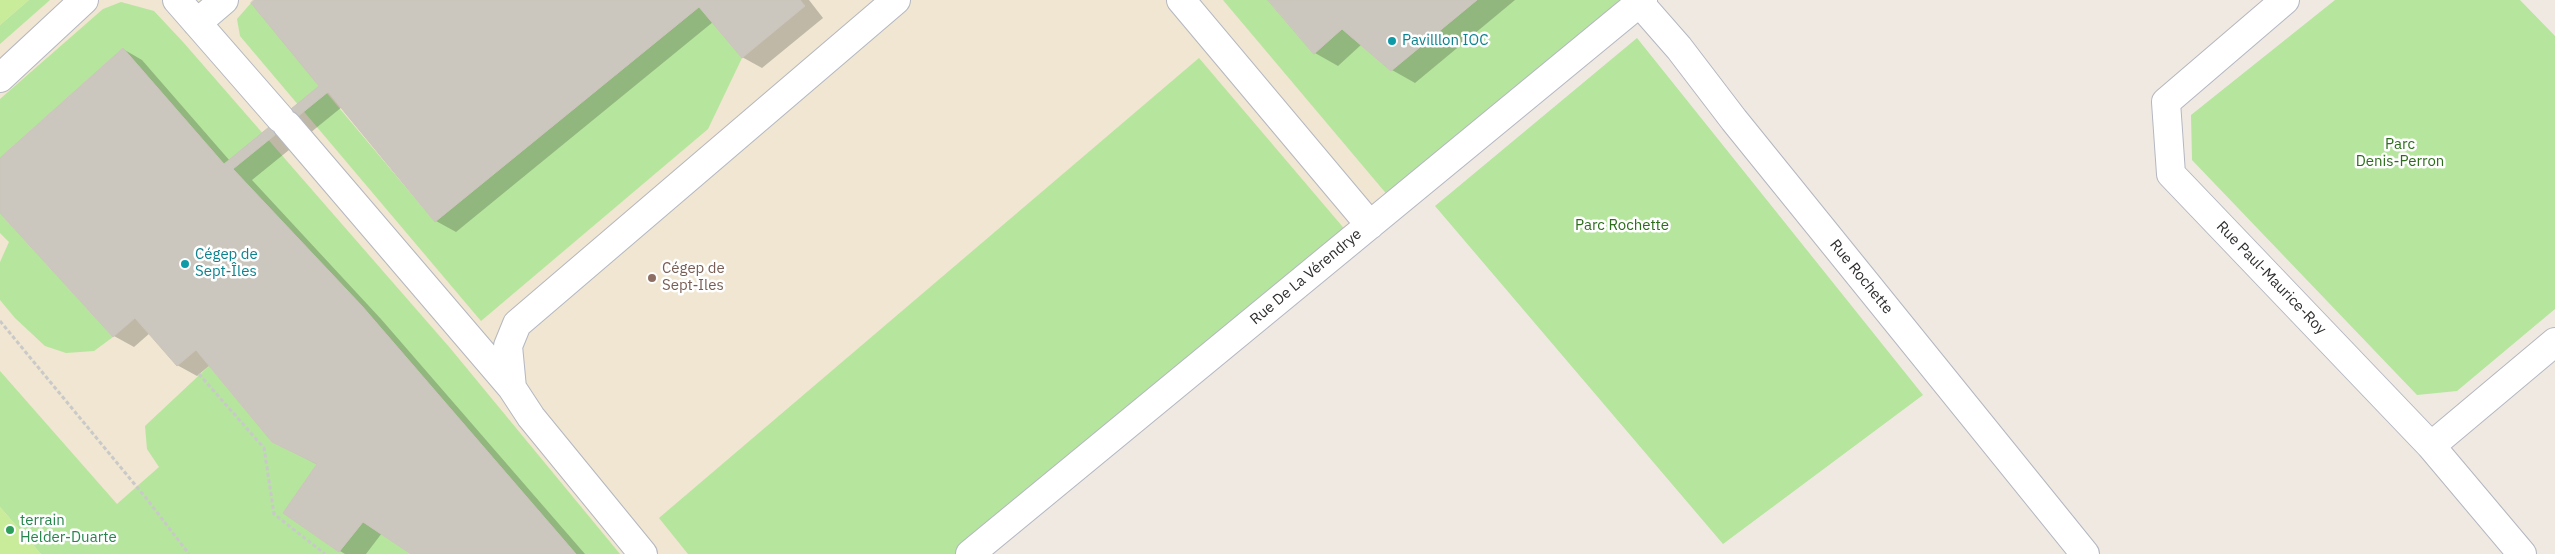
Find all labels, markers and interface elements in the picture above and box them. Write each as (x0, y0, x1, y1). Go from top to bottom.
place label: Pavilllon IOC (1402, 32, 1488, 50)
marker: Pavilllon IOC (1386, 35, 1398, 47)
park label: Parc Denis-Perron (2356, 136, 2444, 171)
park label: Parc Rochette (1575, 217, 1669, 235)
street label: Rue Paul-Maurice-Roy (2212, 218, 2330, 338)
street label: Rue De La Vérendrye (1247, 225, 1365, 329)
street label: Rue Rochette (1826, 236, 1896, 318)
place label: Cégep de Sept-Îles (195, 246, 258, 281)
marker: Cégep de Sept-Îles (179, 258, 191, 270)
place label: Cégep de Sept-Iles (662, 260, 725, 295)
marker: Cégep de Sept-Iles (646, 272, 658, 284)
place label: terrain Helder-Duarte (20, 512, 117, 547)
marker: terrain Helder-Duarte (4, 524, 16, 536)

